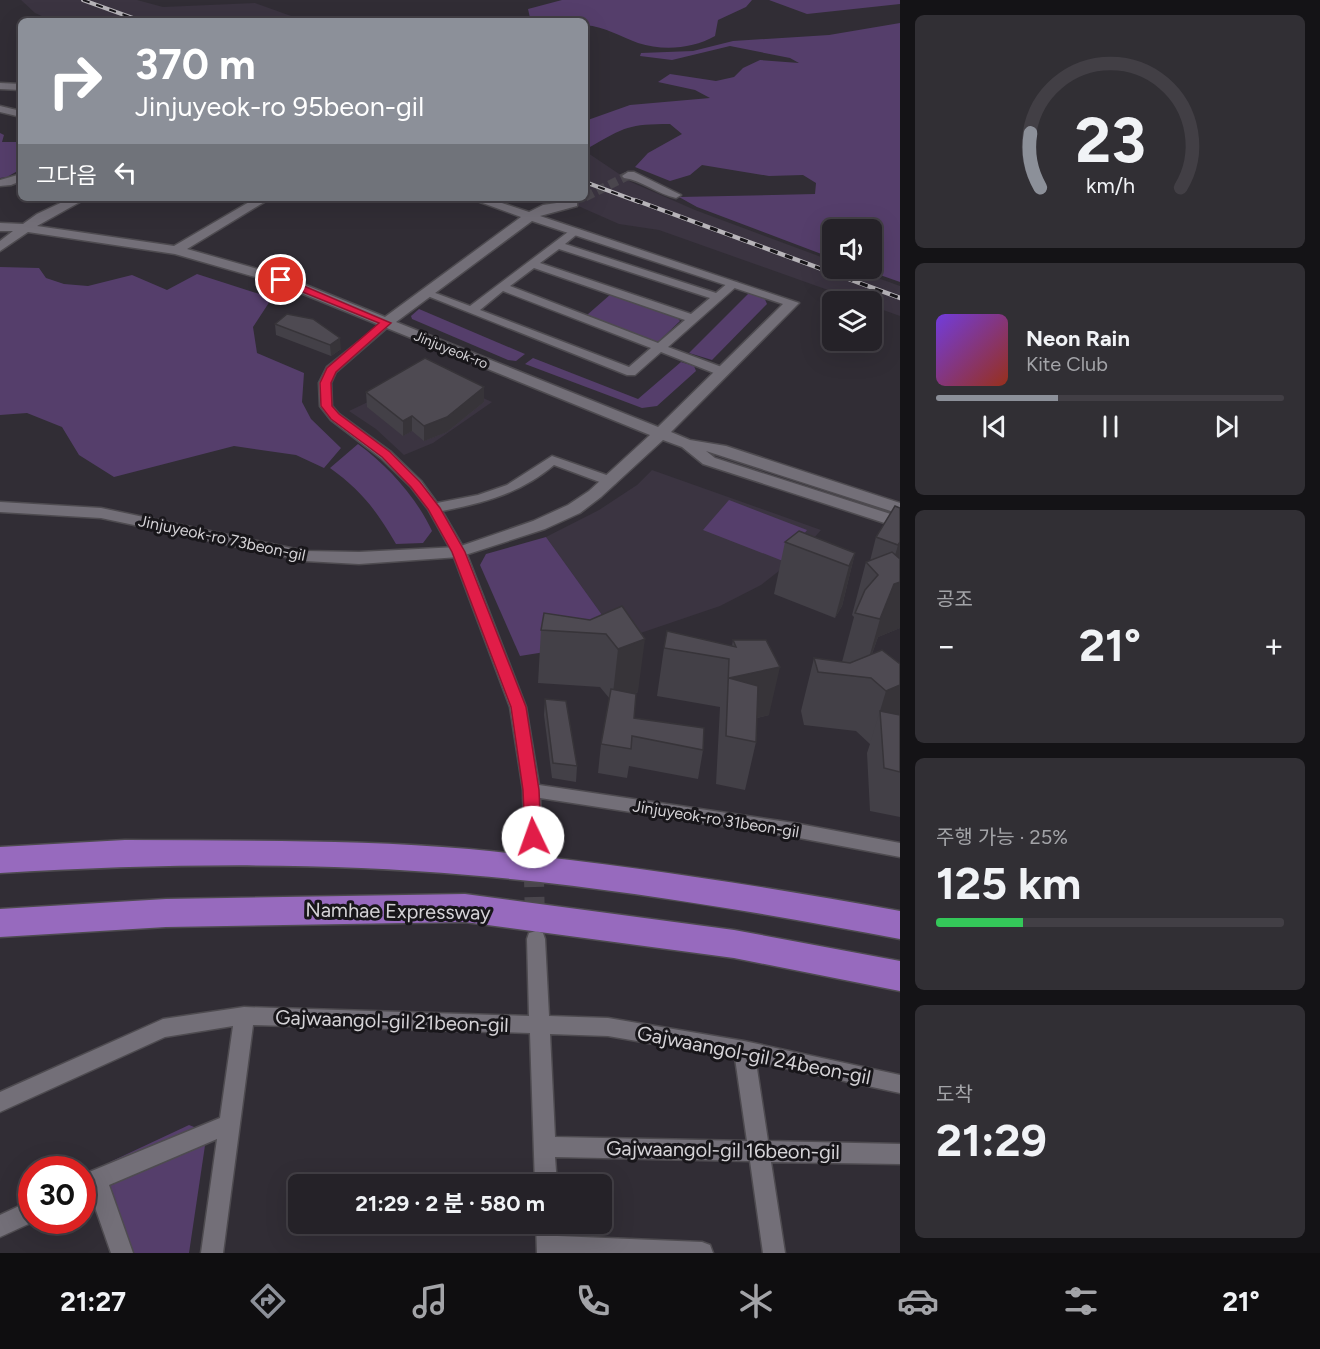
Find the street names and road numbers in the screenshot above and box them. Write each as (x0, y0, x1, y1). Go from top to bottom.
street label: Jinjuyeok-ro (412, 327, 490, 373)
street label: Jinjuyeok-ro 73beon-gil (137, 511, 307, 565)
street label: Jinjuyeok-ro 31beon-gil (631, 796, 801, 842)
street label: Namhae Expressway (305, 897, 491, 925)
street label: Gajwaangol-gil 21beon-gil (275, 1005, 509, 1037)
street label: Gajwaangol-gil 24beon-gil (635, 1021, 873, 1089)
street label: Gajwaangol-gil 16beon-gil (606, 1136, 840, 1164)

